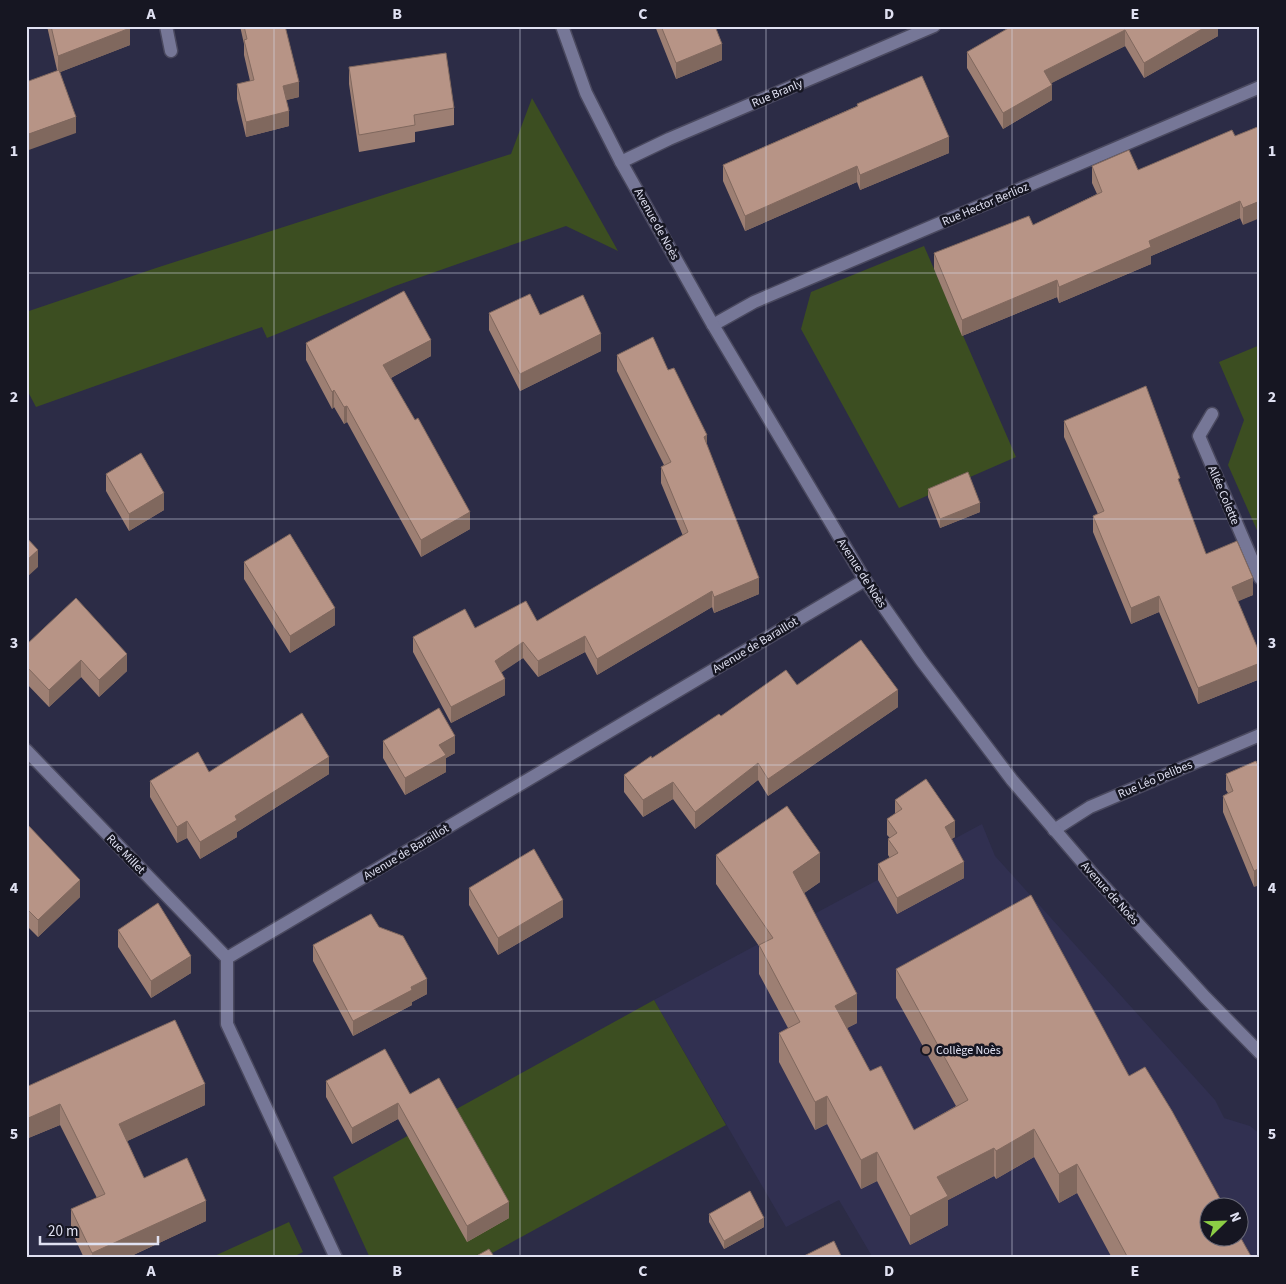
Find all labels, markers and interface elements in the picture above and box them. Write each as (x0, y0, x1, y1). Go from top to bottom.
text: A (145, 3, 156, 25)
text: B (392, 3, 402, 25)
text: C (638, 3, 648, 25)
text: D (884, 3, 894, 25)
text: E (1131, 3, 1139, 25)
street label: Rue Branly (749, 75, 806, 112)
text: 1 (10, 140, 18, 162)
text: 1 (1268, 140, 1276, 162)
street label: Rue Hector Berlioz (939, 179, 1031, 230)
street label: Avenue de Noès (630, 185, 683, 263)
text: 2 (10, 386, 18, 408)
text: 2 (1268, 386, 1276, 408)
street label: Allée Colette (1203, 463, 1244, 527)
street label: Avenue de Noès (833, 535, 890, 611)
street label: Avenue de Baraillot (709, 613, 801, 678)
text: 3 (10, 632, 18, 654)
text: 3 (1268, 632, 1276, 654)
street label: Rue Léo Delibes (1115, 756, 1195, 803)
street label: Avenue de Baraillot (360, 820, 452, 885)
street label: Rue Millet (102, 831, 149, 878)
street label: Avenue de Noès (1077, 858, 1143, 929)
text: 4 (10, 877, 19, 899)
text: 4 (1268, 877, 1277, 899)
place label: Collège Noès (936, 1042, 1001, 1059)
marker: Collège Noès (920, 1044, 932, 1056)
text: 5 (10, 1123, 18, 1145)
text: 5 (1268, 1123, 1276, 1145)
north arrow (1198, 1196, 1248, 1246)
text: N (1224, 1209, 1246, 1226)
scale bar (40, 1214, 158, 1246)
text: 20 m (48, 1221, 78, 1242)
text: A (145, 1260, 156, 1282)
text: B (392, 1260, 402, 1282)
text: C (638, 1260, 648, 1282)
text: D (884, 1260, 894, 1282)
text: E (1131, 1260, 1139, 1282)

